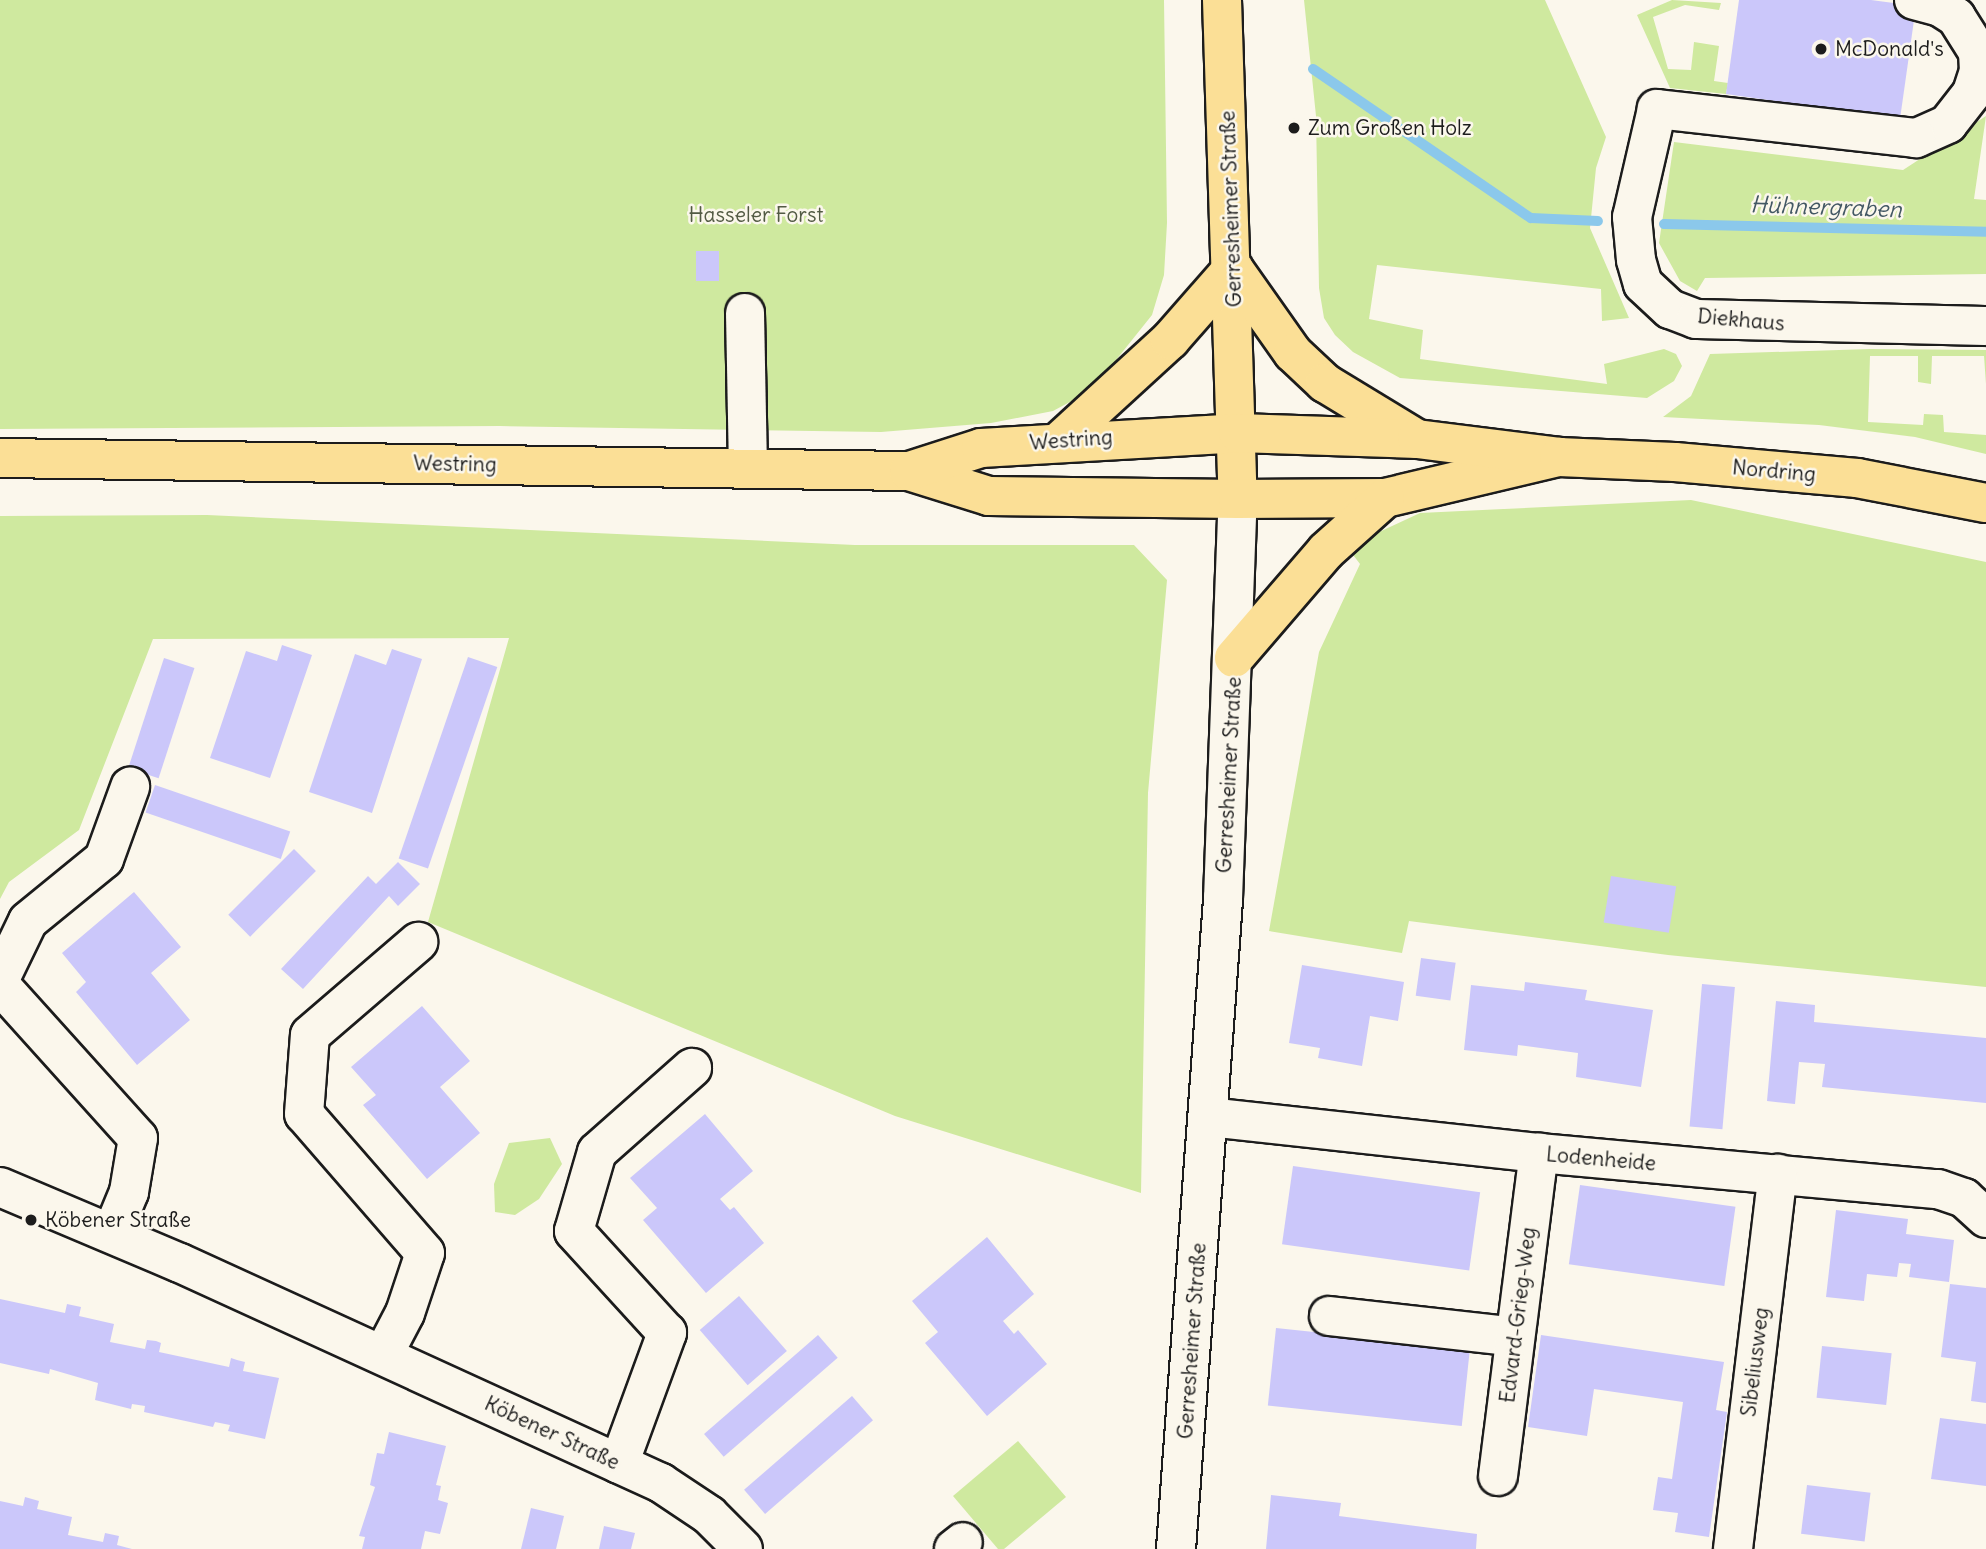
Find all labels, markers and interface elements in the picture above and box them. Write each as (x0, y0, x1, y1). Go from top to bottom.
place label: McDonald's (1835, 36, 1944, 62)
marker: McDonald's (1813, 41, 1829, 57)
street label: Gerresheimer Straße (1215, 110, 1247, 308)
place label: Zum Großen Holz (1308, 115, 1472, 141)
marker: Zum Großen Holz (1286, 120, 1302, 136)
water label: Hühnergraben (1750, 191, 1902, 223)
park label: Hasseler Forst (688, 202, 824, 228)
street label: Diekhaus (1696, 304, 1786, 336)
street label: Westring (1029, 425, 1113, 455)
street label: Westring (413, 451, 497, 477)
street label: Nordring (1731, 455, 1817, 487)
street label: Gerresheimer Straße (1211, 676, 1247, 874)
street label: Lodenheide (1545, 1142, 1657, 1176)
place label: Köbener Straße (45, 1207, 191, 1233)
marker: Köbener Straße (23, 1212, 39, 1228)
street label: Edvard-Grieg-Weg (1495, 1226, 1541, 1404)
street label: Gerresheimer Straße (1173, 1242, 1211, 1440)
street label: Sibeliusweg (1736, 1306, 1774, 1418)
street label: Köbener Straße (481, 1391, 623, 1475)

